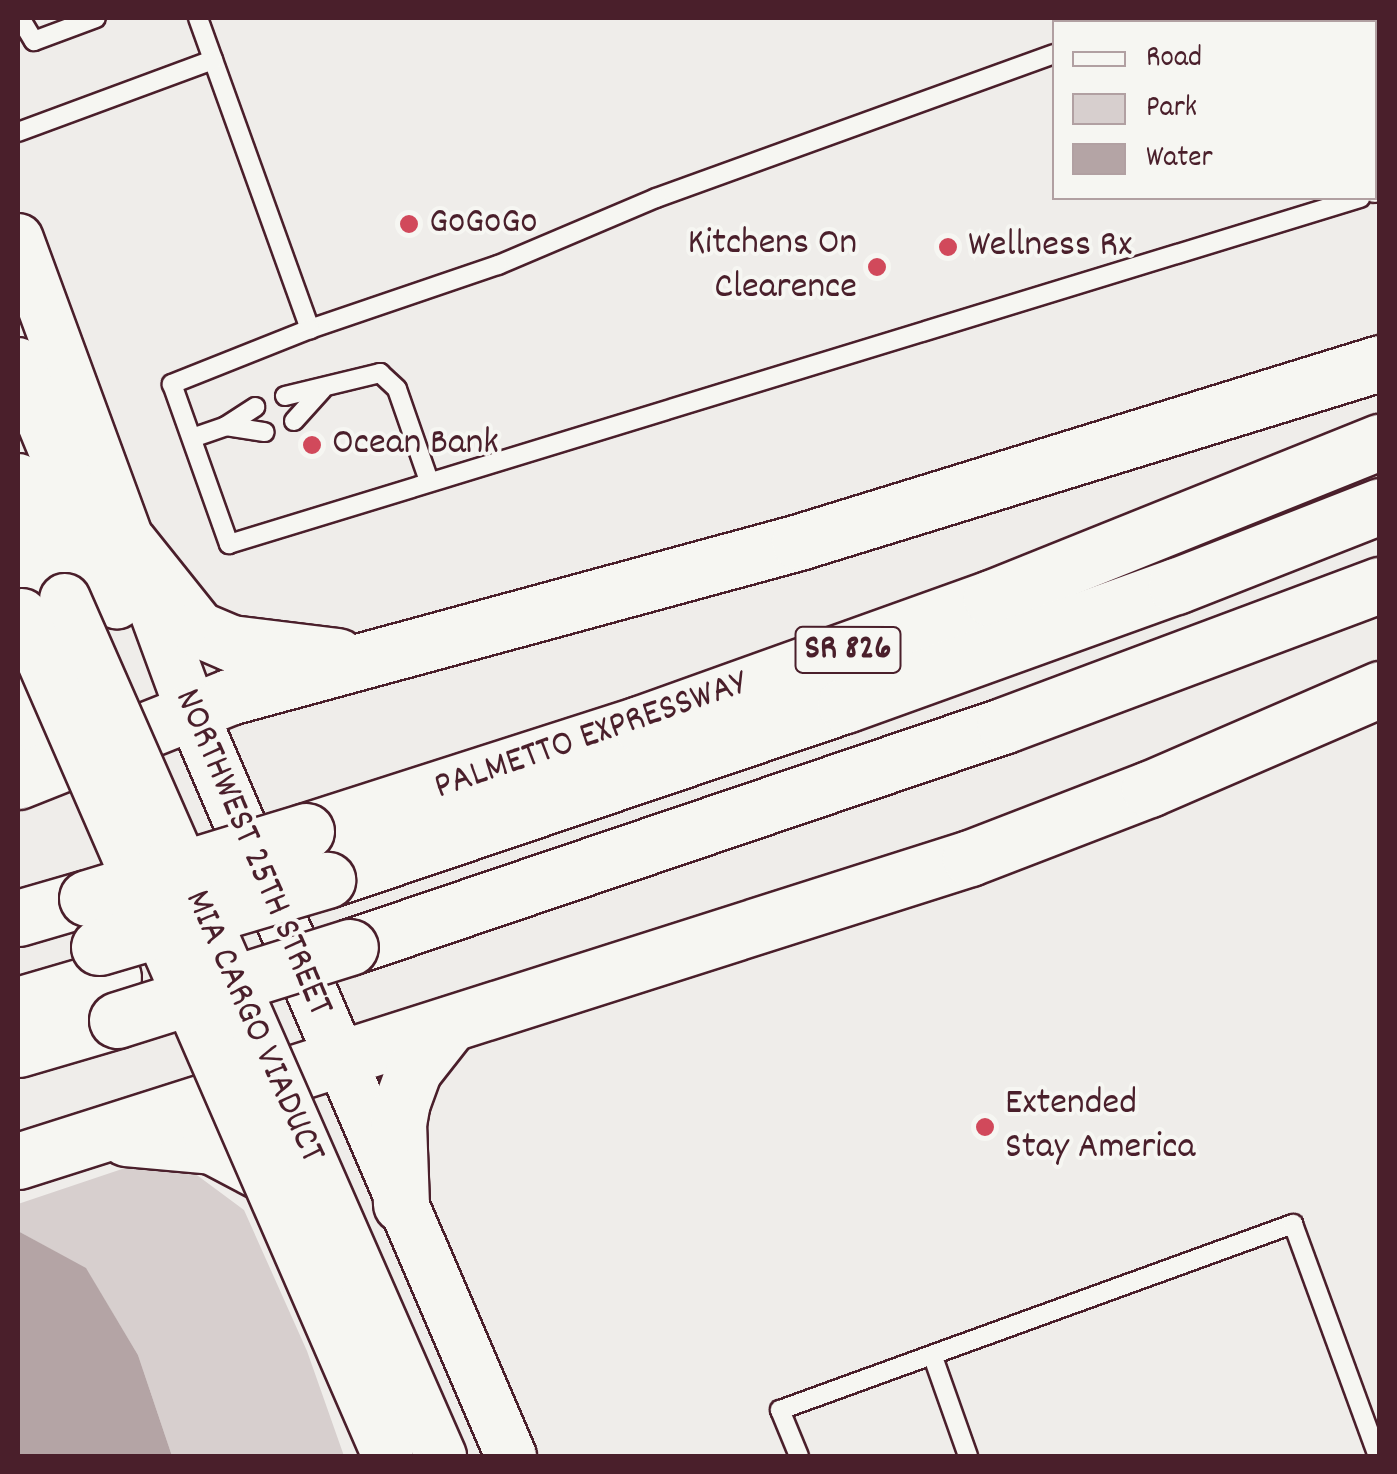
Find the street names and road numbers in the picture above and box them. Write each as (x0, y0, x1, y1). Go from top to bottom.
road number: SR 826 (793, 620, 903, 680)
street label: PALMETTO EXPRESSWAY (429, 662, 753, 812)
street label: NORTHWEST 25TH STREET (162, 682, 342, 1024)
street label: MIA CARGO VIADUCT (172, 883, 334, 1171)

